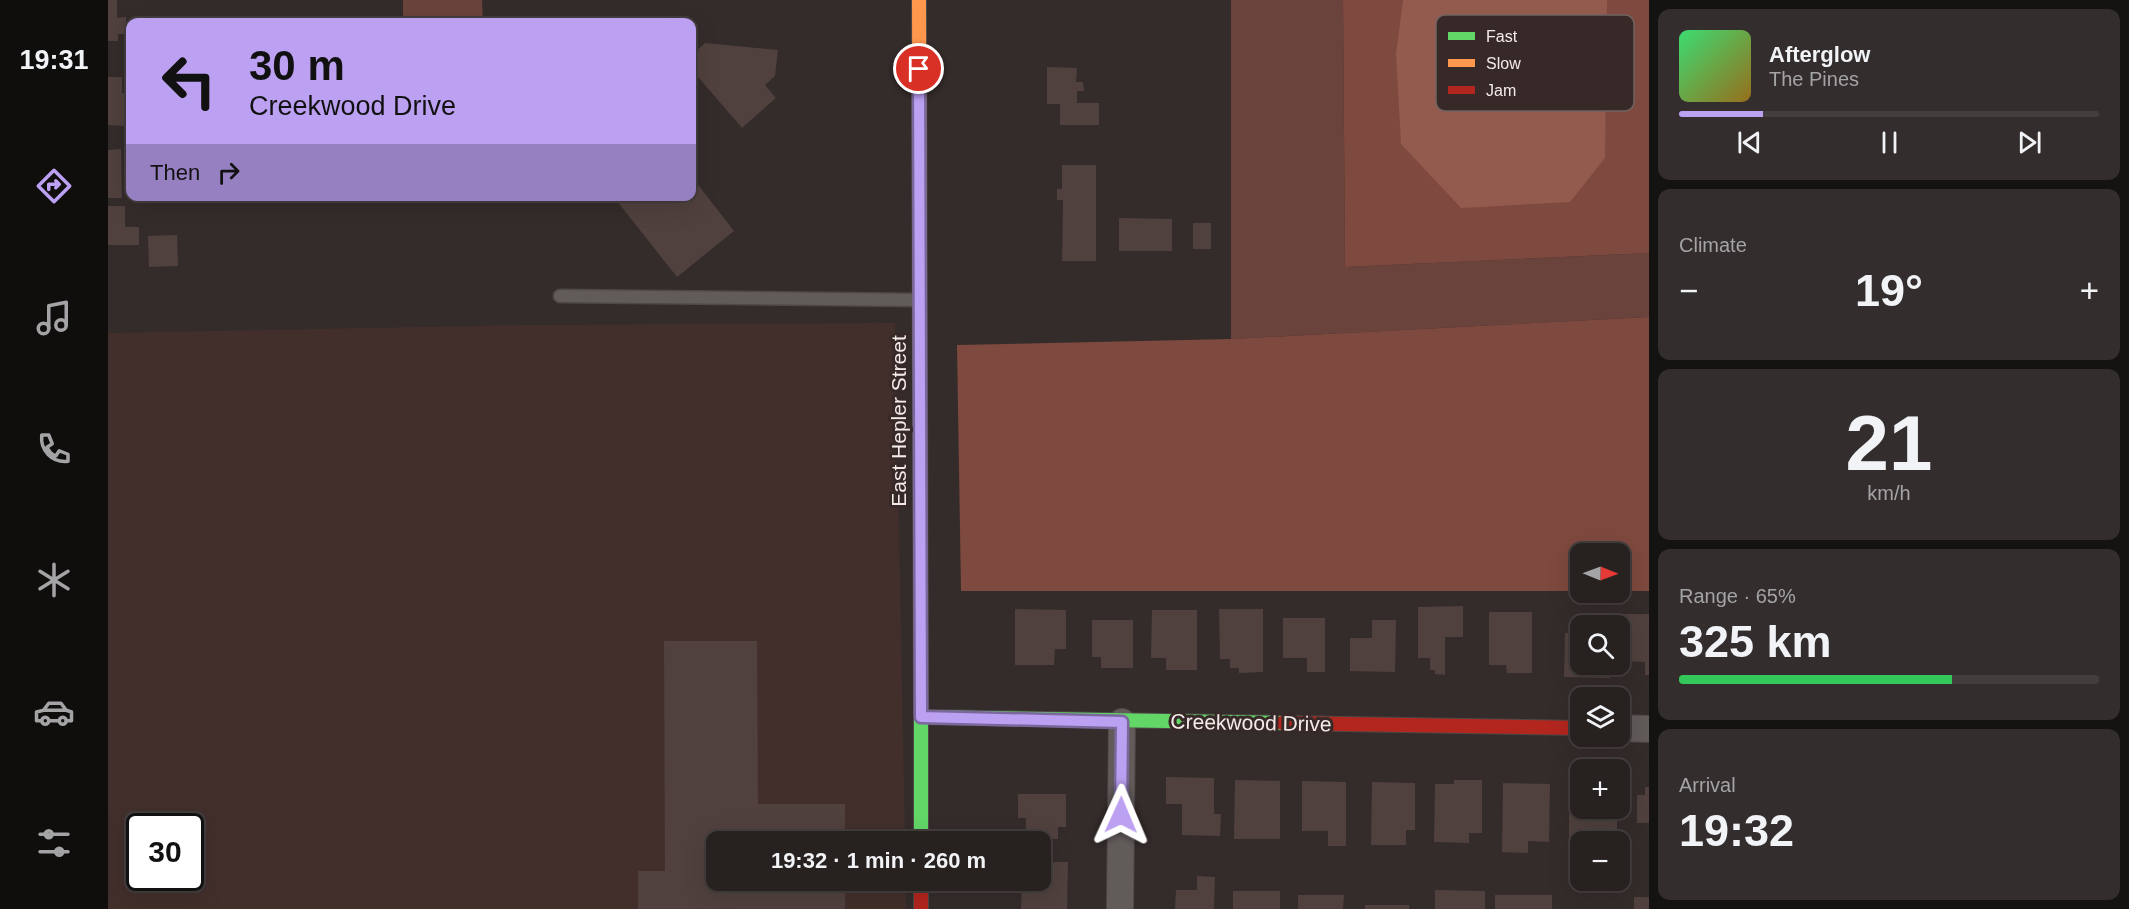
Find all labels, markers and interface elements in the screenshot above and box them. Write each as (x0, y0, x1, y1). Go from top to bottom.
legend (1436, 15, 1634, 111)
text: Fast (1486, 28, 1518, 45)
icon: left (150, 42, 228, 120)
text: 30 m (249, 42, 345, 89)
text: Afterglow (1769, 42, 1870, 67)
pin (893, 43, 944, 94)
text: 19:31 (19, 45, 89, 75)
icon: arrive (902, 52, 935, 85)
text: Slow (1486, 55, 1521, 72)
text: The Pines (1769, 68, 1859, 90)
text: Jam (1486, 82, 1516, 99)
text: Creekwood Drive (249, 91, 456, 121)
icon: previous (1733, 126, 1766, 159)
icon: pause (1873, 126, 1906, 159)
icon: next (2013, 126, 2046, 159)
icon: right (212, 156, 245, 189)
text: Then (150, 160, 200, 185)
icon: directions (33, 165, 75, 207)
text: Climate (1679, 234, 1747, 256)
text: 19° (1855, 265, 1923, 316)
text: − (1679, 272, 1698, 309)
text: + (2080, 272, 2099, 309)
icon: music (33, 297, 75, 339)
street label: East Hepler Street (887, 335, 910, 507)
text: 21 (1846, 399, 1932, 487)
icon: phone (33, 428, 75, 470)
text: km/h (1867, 482, 1911, 504)
north arrow (1570, 543, 1630, 603)
map controls (1570, 543, 1630, 891)
icon: climate (33, 559, 75, 601)
text: Range · 65% (1679, 585, 1796, 607)
button: search (1570, 615, 1630, 675)
text: 325 km (1679, 616, 1832, 667)
button: layers (1570, 687, 1630, 747)
icon: car (33, 691, 75, 733)
street label: Creekwood Drive (1170, 710, 1332, 735)
button: + (1570, 759, 1630, 819)
text: Arrival (1679, 774, 1736, 796)
position arrow (1089, 783, 1153, 847)
text: 19:32 (1679, 805, 1794, 856)
speed limit sign: 30 (126, 813, 204, 891)
icon: filters (33, 822, 75, 864)
button: − (1570, 831, 1630, 891)
text: 19:32 · 1 min · 260 m (771, 848, 986, 873)

